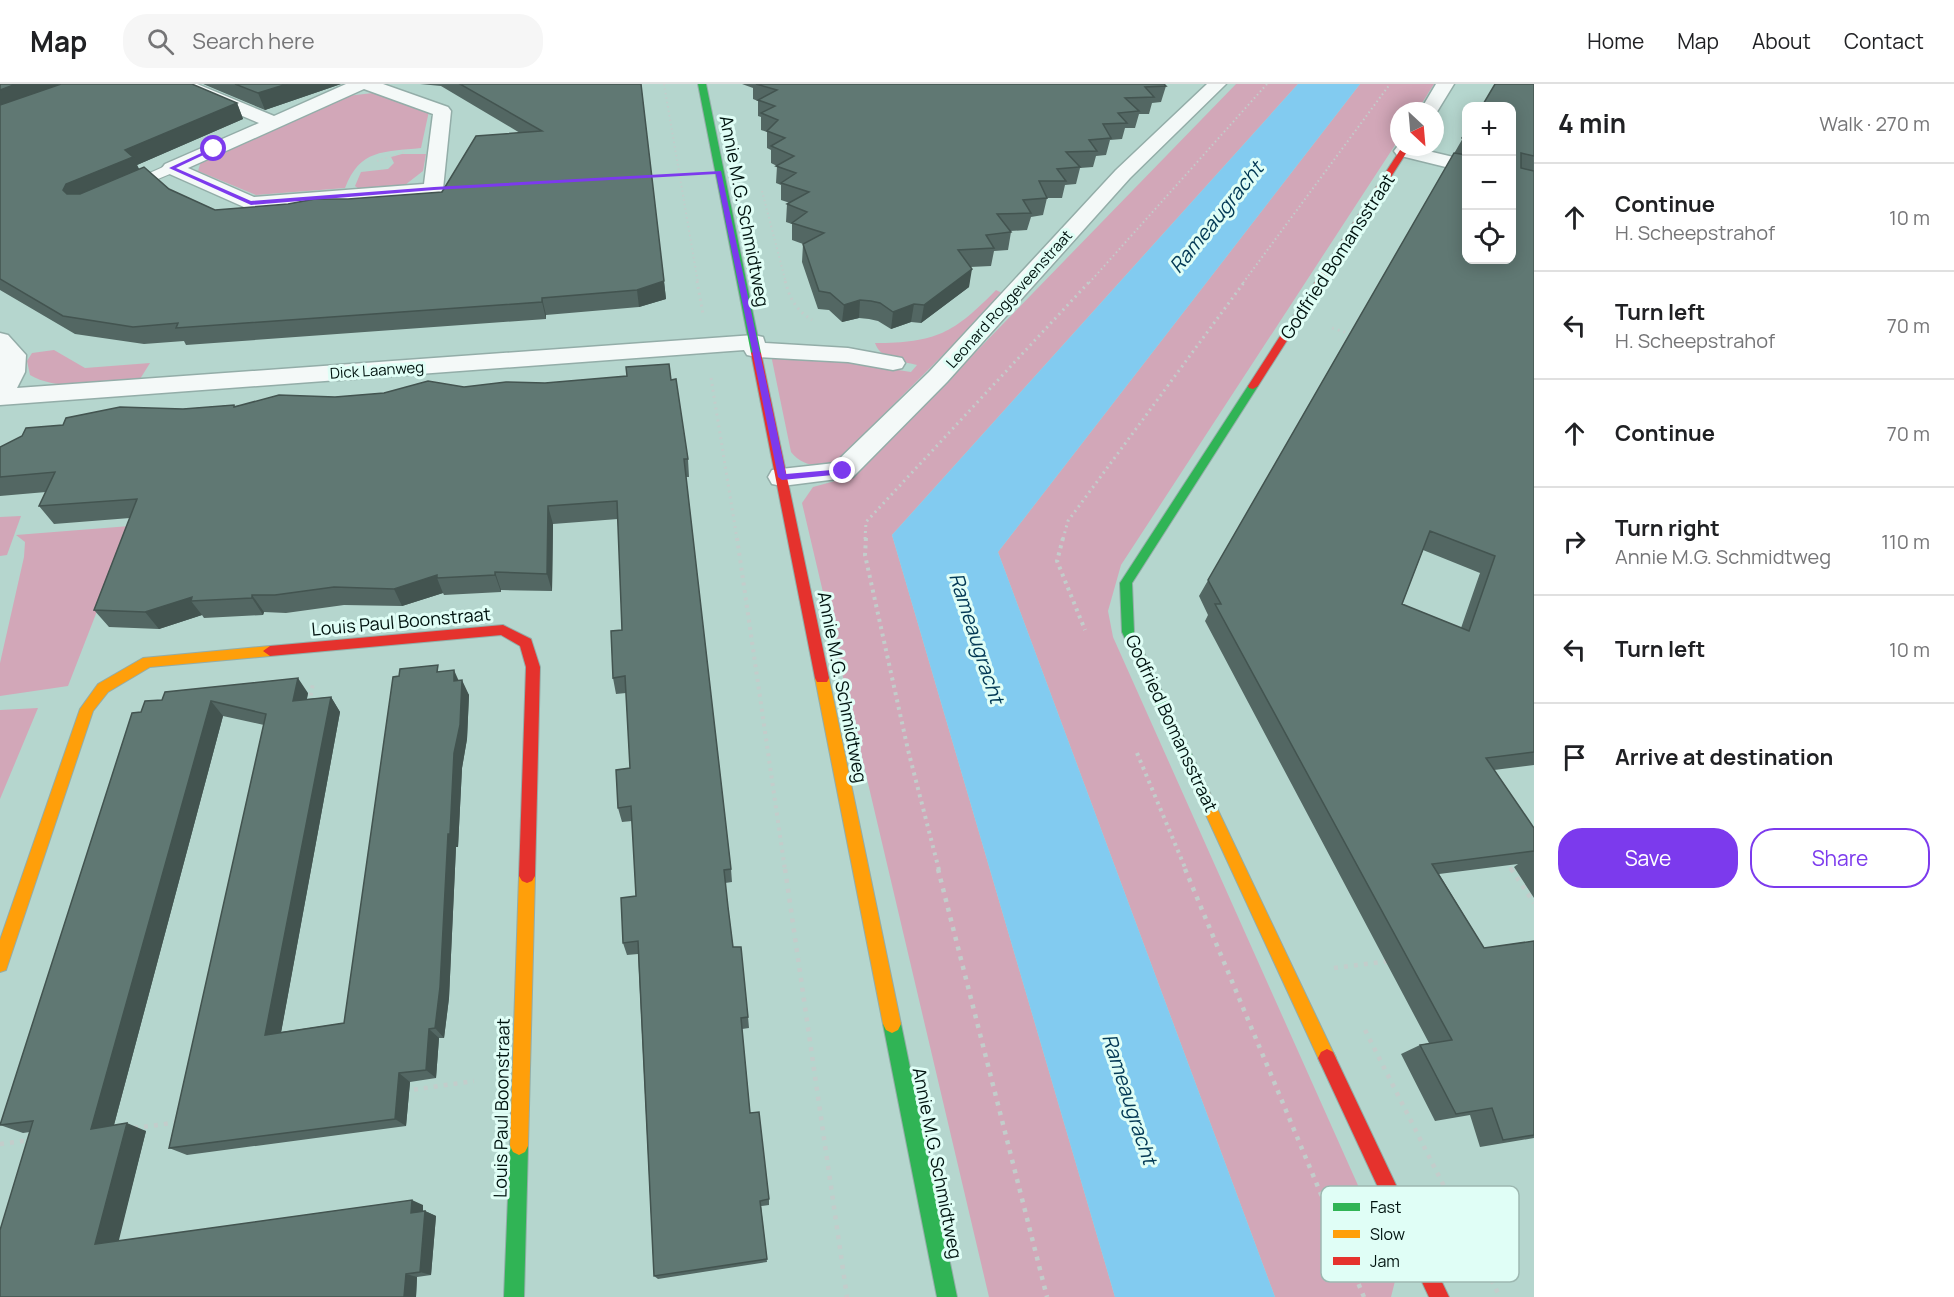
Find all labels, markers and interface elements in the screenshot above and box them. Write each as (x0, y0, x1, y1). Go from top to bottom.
search box (123, 14, 543, 68)
text: Map (30, 22, 87, 60)
icon: search (144, 25, 177, 58)
text: Search here (192, 26, 315, 56)
text: Home (1587, 27, 1644, 55)
text: Map (1677, 27, 1719, 55)
text: About (1752, 27, 1811, 55)
text: Contact (1844, 27, 1924, 55)
north arrow (1390, 102, 1444, 156)
map controls (1462, 102, 1516, 264)
button: + (1462, 102, 1516, 156)
text: 4 min (1558, 105, 1626, 141)
text: Walk · 270 m (1819, 110, 1930, 137)
street label: Annie M.G. Schmidtweg (715, 113, 775, 309)
route start (200, 135, 226, 161)
water label: Rameaugracht (1163, 154, 1270, 278)
button: − (1462, 156, 1516, 210)
street label: Godfried Bomansstraat (1274, 169, 1400, 343)
text: Continue (1615, 189, 1715, 219)
icon: ahead (1558, 201, 1591, 234)
text: 10 m (1889, 204, 1930, 231)
button: locate (1462, 210, 1516, 264)
text: H. Scheepstrahof (1615, 219, 1775, 246)
street label: Leonard Roggeveenstraat (941, 225, 1077, 373)
text: Turn left (1615, 297, 1705, 327)
icon: left (1558, 309, 1591, 342)
text: 70 m (1887, 312, 1930, 339)
text: H. Scheepstrahof (1615, 327, 1775, 354)
street label: Dick Laanweg (329, 356, 425, 384)
icon: ahead (1558, 417, 1591, 450)
text: Continue (1615, 418, 1715, 448)
text: 70 m (1887, 420, 1930, 447)
route end (829, 457, 855, 483)
text: Turn right (1615, 513, 1720, 543)
icon: right (1558, 525, 1591, 558)
text: 110 m (1881, 528, 1930, 555)
text: Annie M.G. Schmidtweg (1615, 543, 1831, 570)
water label: Rameaugracht (943, 569, 1011, 709)
street label: Annie M.G. Schmidtweg (813, 589, 873, 785)
street label: Louis Paul Boonstraat (310, 601, 492, 641)
street label: Godfried Bomansstraat (1120, 630, 1224, 816)
icon: left (1558, 633, 1591, 666)
text: Turn left (1615, 634, 1705, 664)
text: 10 m (1889, 636, 1930, 663)
icon: arrive (1558, 741, 1591, 774)
text: Arrive at destination (1615, 742, 1833, 772)
button: Save (1558, 828, 1738, 888)
button: Share (1750, 828, 1930, 888)
street label: Louis Paul Boonstraat (487, 1018, 515, 1198)
water label: Rameaugracht (1096, 1030, 1164, 1170)
street label: Annie M.G. Schmidtweg (908, 1065, 968, 1261)
legend (1321, 1186, 1519, 1282)
text: Fast (1370, 1196, 1401, 1218)
text: Slow (1370, 1223, 1405, 1245)
text: Jam (1370, 1250, 1400, 1272)

